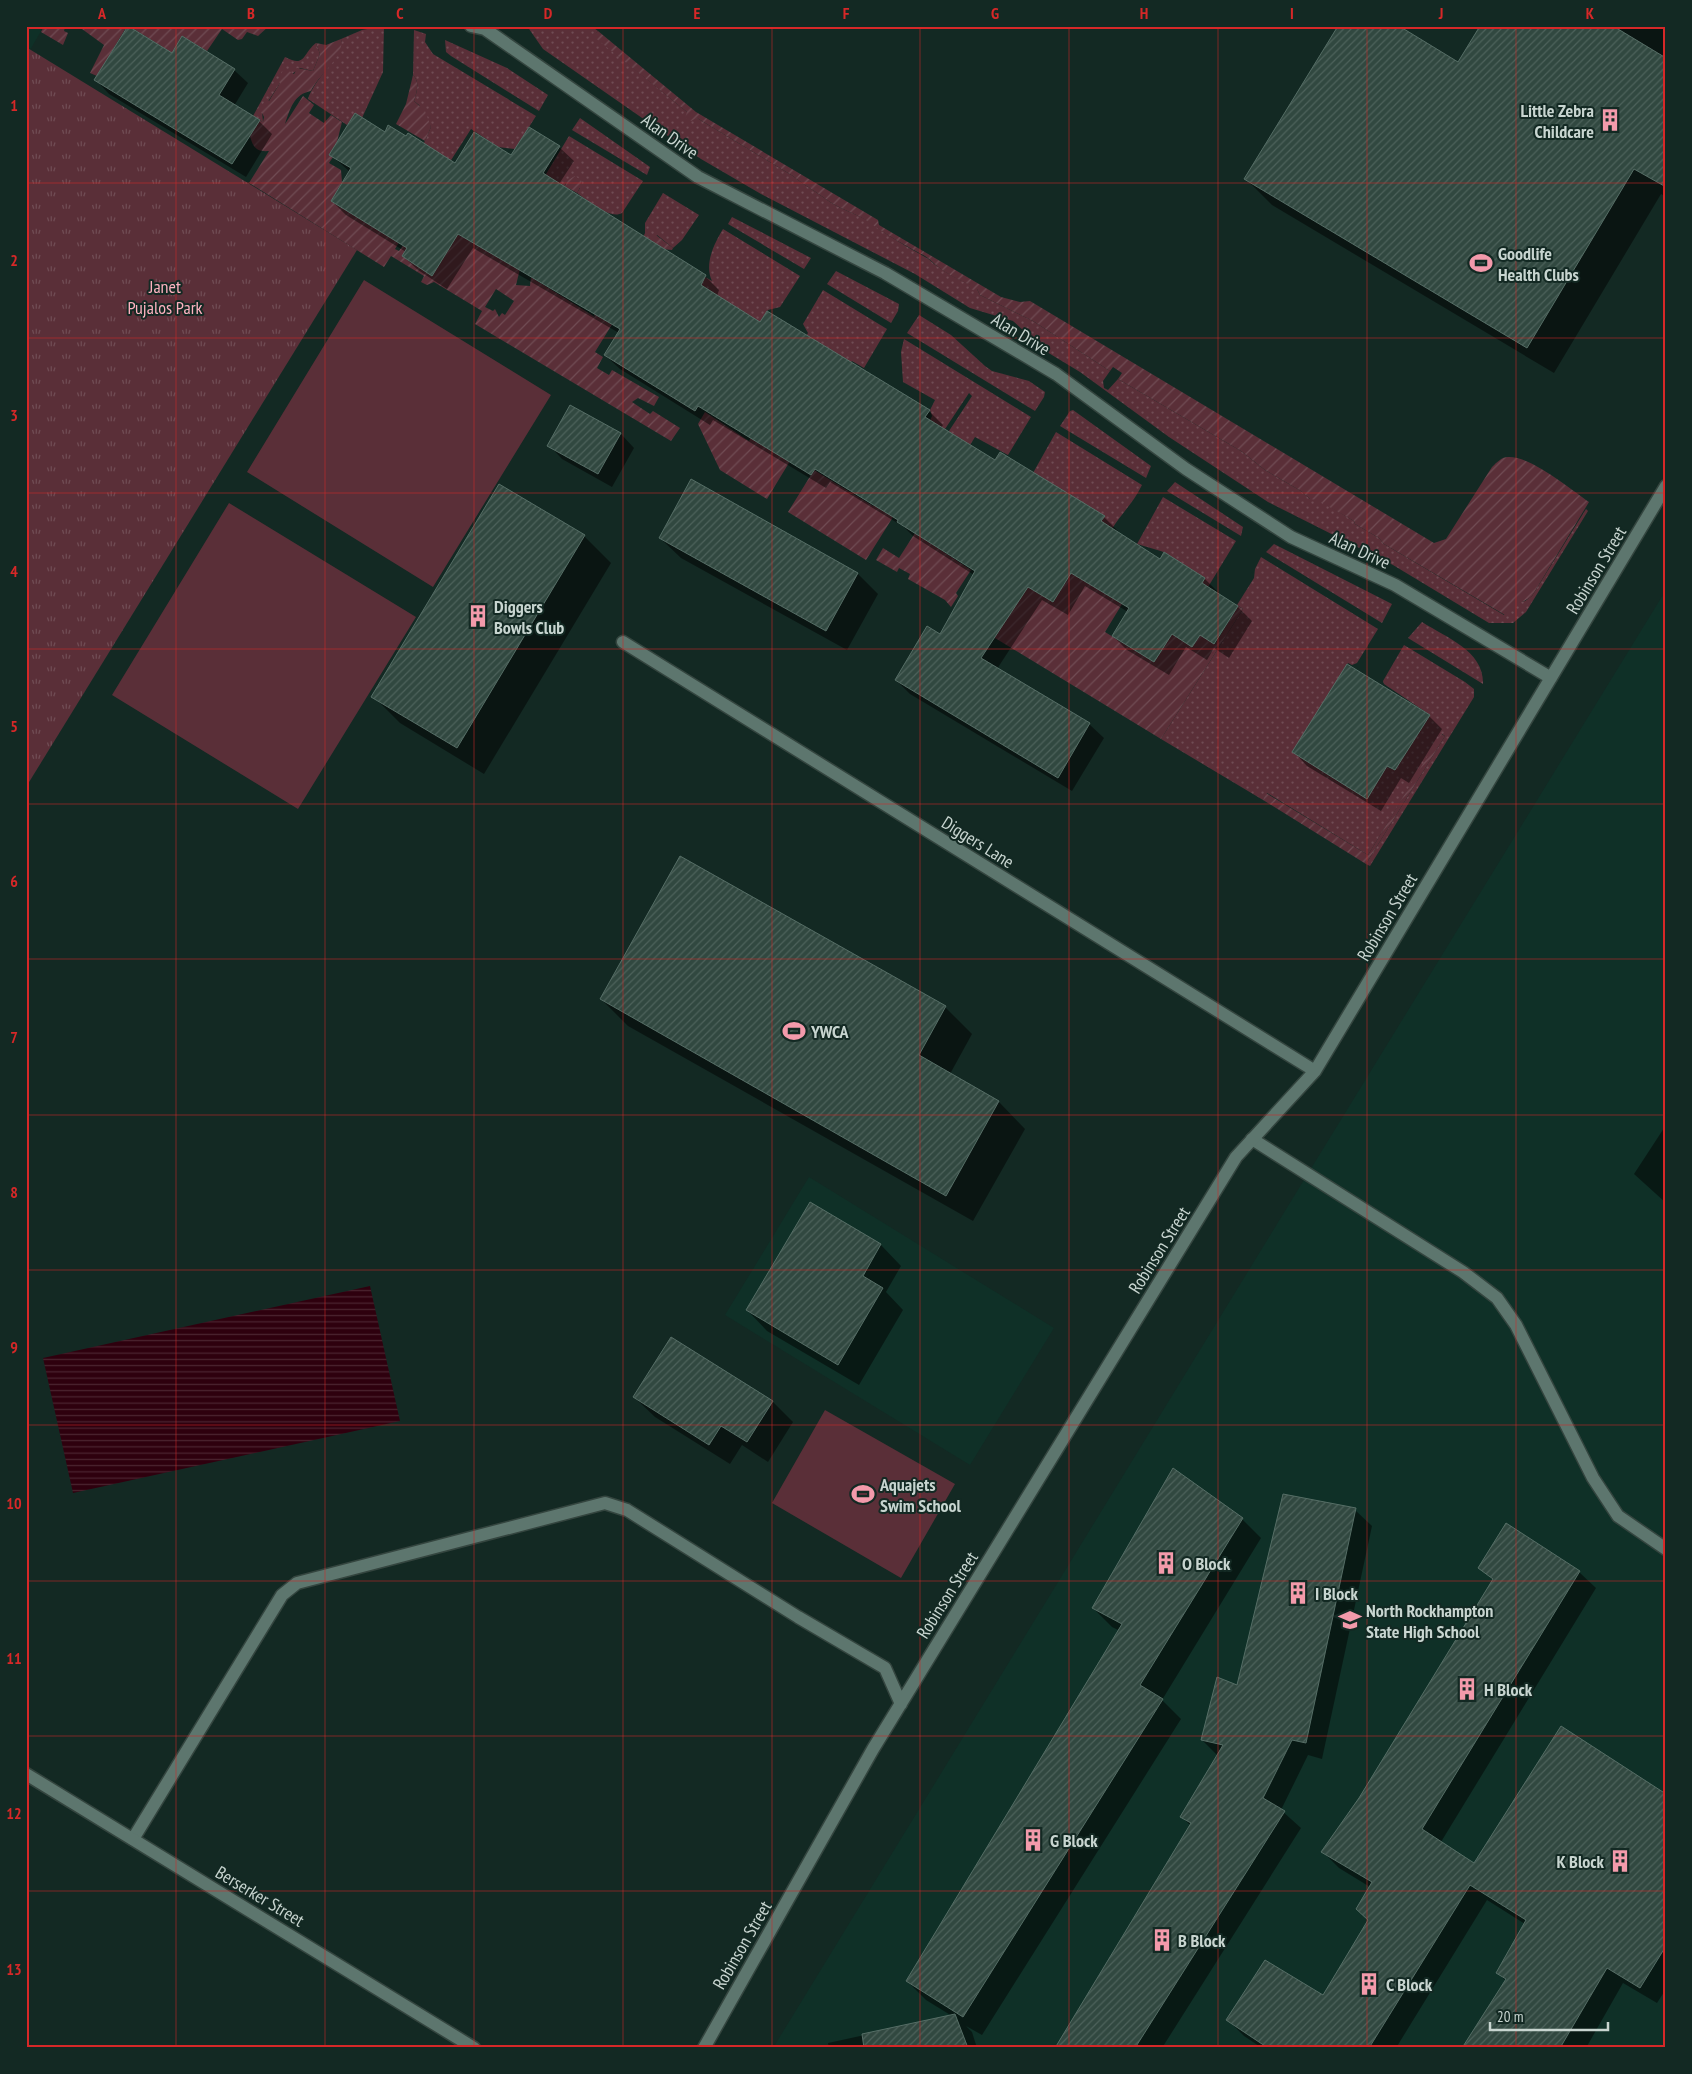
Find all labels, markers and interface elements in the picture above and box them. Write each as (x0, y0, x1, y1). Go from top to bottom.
text: A (97, 3, 107, 23)
text: B (247, 3, 255, 23)
text: C (396, 3, 404, 23)
text: D (544, 3, 553, 23)
text: E (694, 3, 701, 23)
text: F (843, 3, 850, 23)
text: G (991, 3, 999, 23)
text: H (1140, 3, 1148, 23)
text: I (1290, 3, 1294, 23)
text: J (1438, 3, 1443, 23)
text: K (1586, 3, 1595, 23)
text: 1 (10, 95, 18, 115)
place label: Little Zebra Childcare (1520, 99, 1594, 143)
building icon: Little Zebra Childcare (1597, 107, 1623, 133)
street label: Alan Drive (637, 108, 703, 164)
place label: Goodlife Health Clubs (1498, 242, 1579, 286)
text: 2 (10, 250, 18, 270)
sports icon: Goodlife Health Clubs (1468, 250, 1494, 276)
park label: Janet Pujalos Park (127, 275, 203, 319)
street label: Alan Drive (988, 308, 1054, 360)
text: 3 (10, 405, 18, 425)
street label: Robinson Street (1561, 522, 1631, 618)
street label: Alan Drive (1326, 526, 1394, 574)
text: 4 (10, 561, 18, 581)
place label: Diggers Bowls Club (494, 595, 564, 639)
building icon: Diggers Bowls Club (465, 603, 491, 629)
text: 5 (10, 716, 18, 736)
street label: Diggers Lane (938, 811, 1018, 873)
street label: Robinson Street (1352, 869, 1422, 965)
text: 6 (10, 871, 18, 891)
sports icon: YWCA (781, 1018, 807, 1044)
place label: YWCA (810, 1020, 850, 1043)
text: 7 (10, 1027, 18, 1047)
text: 8 (10, 1182, 18, 1202)
street label: Robinson Street (1123, 1202, 1195, 1298)
text: 9 (10, 1337, 18, 1357)
place label: Aquajets Swim School (879, 1473, 962, 1517)
sports icon: Aquajets Swim School (850, 1481, 876, 1507)
text: 10 (6, 1493, 22, 1513)
street label: Robinson Street (911, 1547, 983, 1643)
building icon: O Block (1153, 1550, 1179, 1576)
place label: O Block (1182, 1552, 1231, 1575)
building icon: I Block (1285, 1580, 1311, 1606)
place label: I Block (1315, 1582, 1358, 1605)
place label: North Rockhampton State High School (1366, 1599, 1493, 1643)
school or university icon: North Rockhampton State High School (1337, 1607, 1363, 1633)
text: 11 (6, 1648, 22, 1668)
building icon: H Block (1454, 1676, 1480, 1702)
place label: H Block (1484, 1678, 1533, 1701)
text: 12 (6, 1803, 22, 1823)
building icon: G Block (1020, 1827, 1046, 1853)
place label: G Block (1050, 1829, 1098, 1852)
building icon: K Block (1607, 1848, 1633, 1874)
place label: K Block (1556, 1850, 1605, 1873)
street label: Berserker Street (211, 1861, 309, 1932)
street label: Robinson Street (707, 1897, 777, 1993)
building icon: B Block (1149, 1927, 1175, 1953)
place label: B Block (1178, 1929, 1226, 1952)
text: 13 (6, 1959, 22, 1979)
building icon: C Block (1356, 1971, 1382, 1997)
place label: C Block (1386, 1973, 1433, 1996)
scale bar (1490, 1999, 1607, 2031)
text: 20 m (1497, 2007, 1523, 2026)

